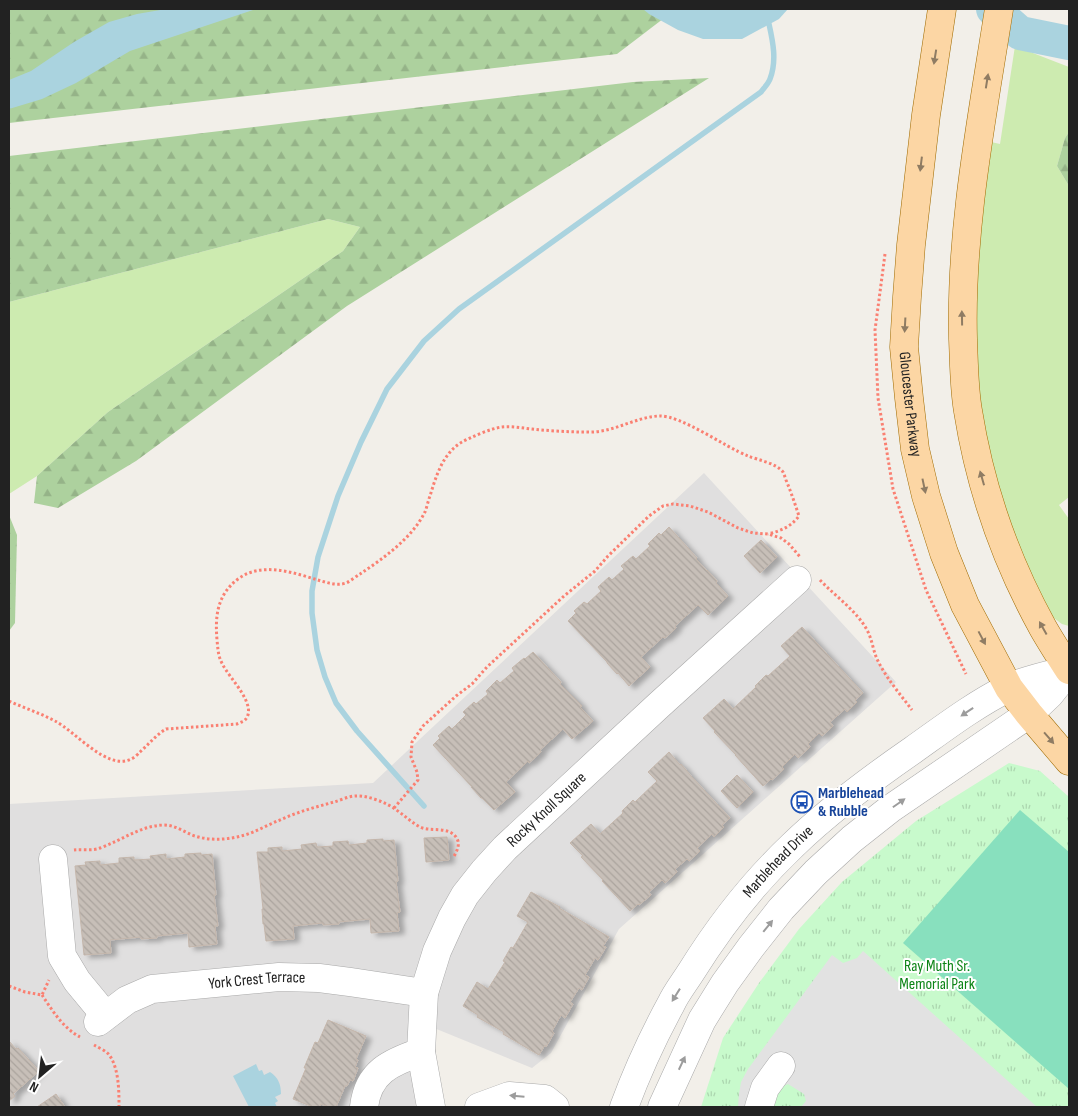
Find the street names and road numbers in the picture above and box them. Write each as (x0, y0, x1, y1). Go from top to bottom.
street label: Gloucester Parkway (895, 351, 926, 459)
street label: Rocky Knoll Square (503, 768, 590, 851)
street label: Marblehead Drive (739, 822, 817, 901)
street label: York Crest Terrace (208, 967, 306, 993)

